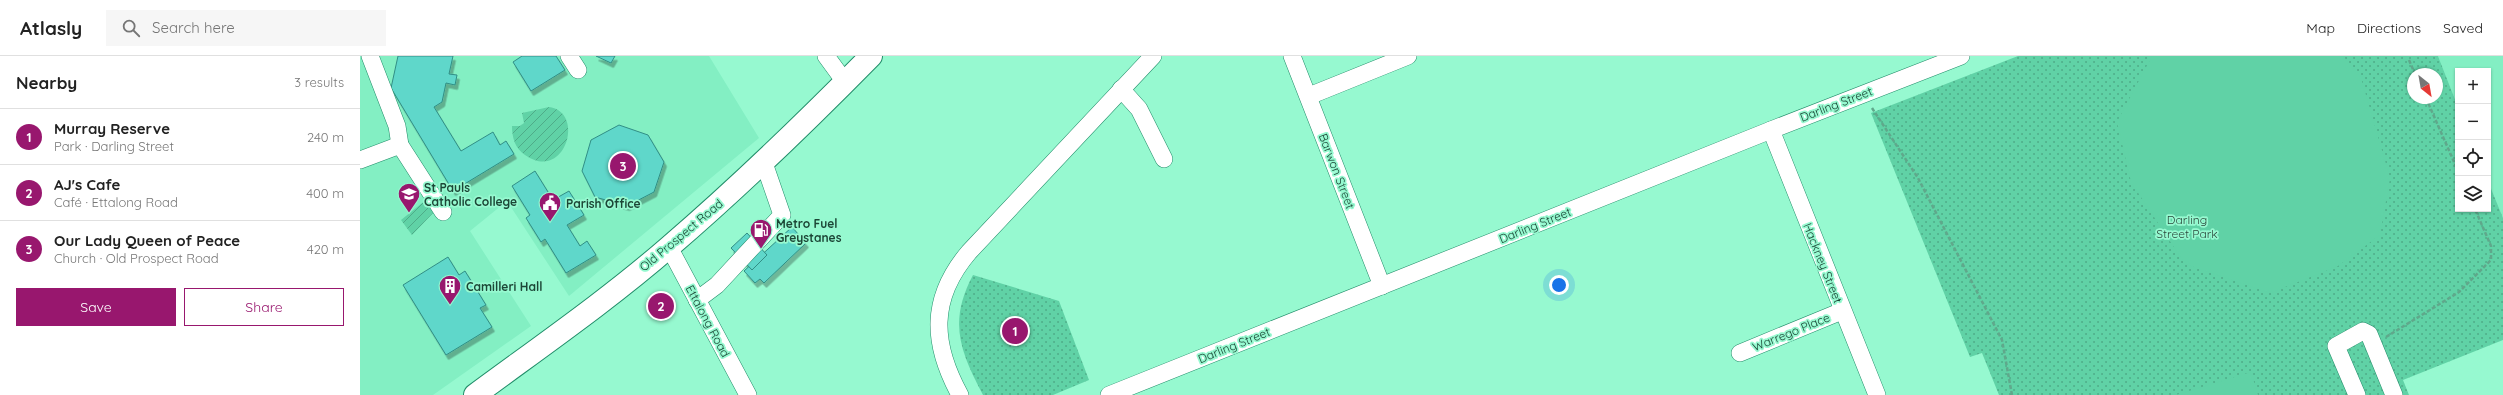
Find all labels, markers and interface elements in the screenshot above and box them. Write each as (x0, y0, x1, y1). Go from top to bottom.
search box (106, 10, 386, 46)
text: Atlasly (20, 16, 82, 40)
icon: search (120, 17, 142, 39)
text: Search here (152, 18, 235, 37)
text: Map (2306, 19, 2335, 37)
text: Directions (2357, 19, 2421, 37)
text: Saved (2443, 19, 2483, 37)
north arrow (2407, 68, 2443, 104)
map controls (2455, 68, 2491, 212)
button: + (2455, 68, 2491, 104)
text: Nearby (16, 72, 77, 93)
text: 3 results (294, 74, 344, 90)
street label: Darling Street (1798, 83, 1874, 125)
button: − (2455, 104, 2491, 140)
text: Murray Reserve (54, 119, 170, 138)
text: 1 (26, 129, 32, 145)
text: 240 m (307, 129, 344, 145)
street label: Barwon Street (1316, 131, 1358, 211)
text: Park · Darling Street (54, 138, 174, 154)
button: locate (2455, 140, 2491, 176)
pin: 3 (610, 151, 636, 181)
text: AJ's Cafe (54, 175, 120, 194)
button: layers (2455, 176, 2491, 212)
place label: St Pauls Catholic College (424, 180, 517, 209)
school or university icon: St Pauls Catholic College (396, 181, 422, 214)
text: 2 (25, 185, 33, 201)
text: 400 m (306, 185, 344, 201)
public building icon: Parish Office (537, 190, 563, 223)
text: Café · Ettalong Road (54, 194, 178, 210)
place label: Parish Office (566, 196, 641, 211)
street label: Old Prospect Road (636, 196, 726, 274)
street label: Darling Street (1497, 204, 1573, 246)
park label: Darling Street Park (2156, 212, 2218, 241)
place label: Metro Fuel Greystanes (776, 216, 842, 245)
fuel station icon: Metro Fuel Greystanes (748, 217, 774, 250)
street label: Hackney Street (1800, 221, 1846, 305)
text: Our Lady Queen of Peace (54, 231, 240, 250)
text: 3 (26, 241, 32, 257)
text: 420 m (307, 241, 344, 257)
text: Church · Old Prospect Road (54, 250, 219, 266)
building icon: Camilleri Hall (437, 273, 463, 306)
your location (1549, 275, 1569, 295)
place label: Camilleri Hall (466, 279, 542, 294)
street label: Ettalong Road (683, 282, 733, 360)
button: Save (16, 288, 176, 326)
button: Share (184, 288, 344, 326)
pin: 2 (648, 291, 674, 321)
street label: Warrego Place (1750, 310, 1832, 354)
pin: 1 (1002, 316, 1028, 346)
street label: Darling Street (1196, 324, 1272, 366)

